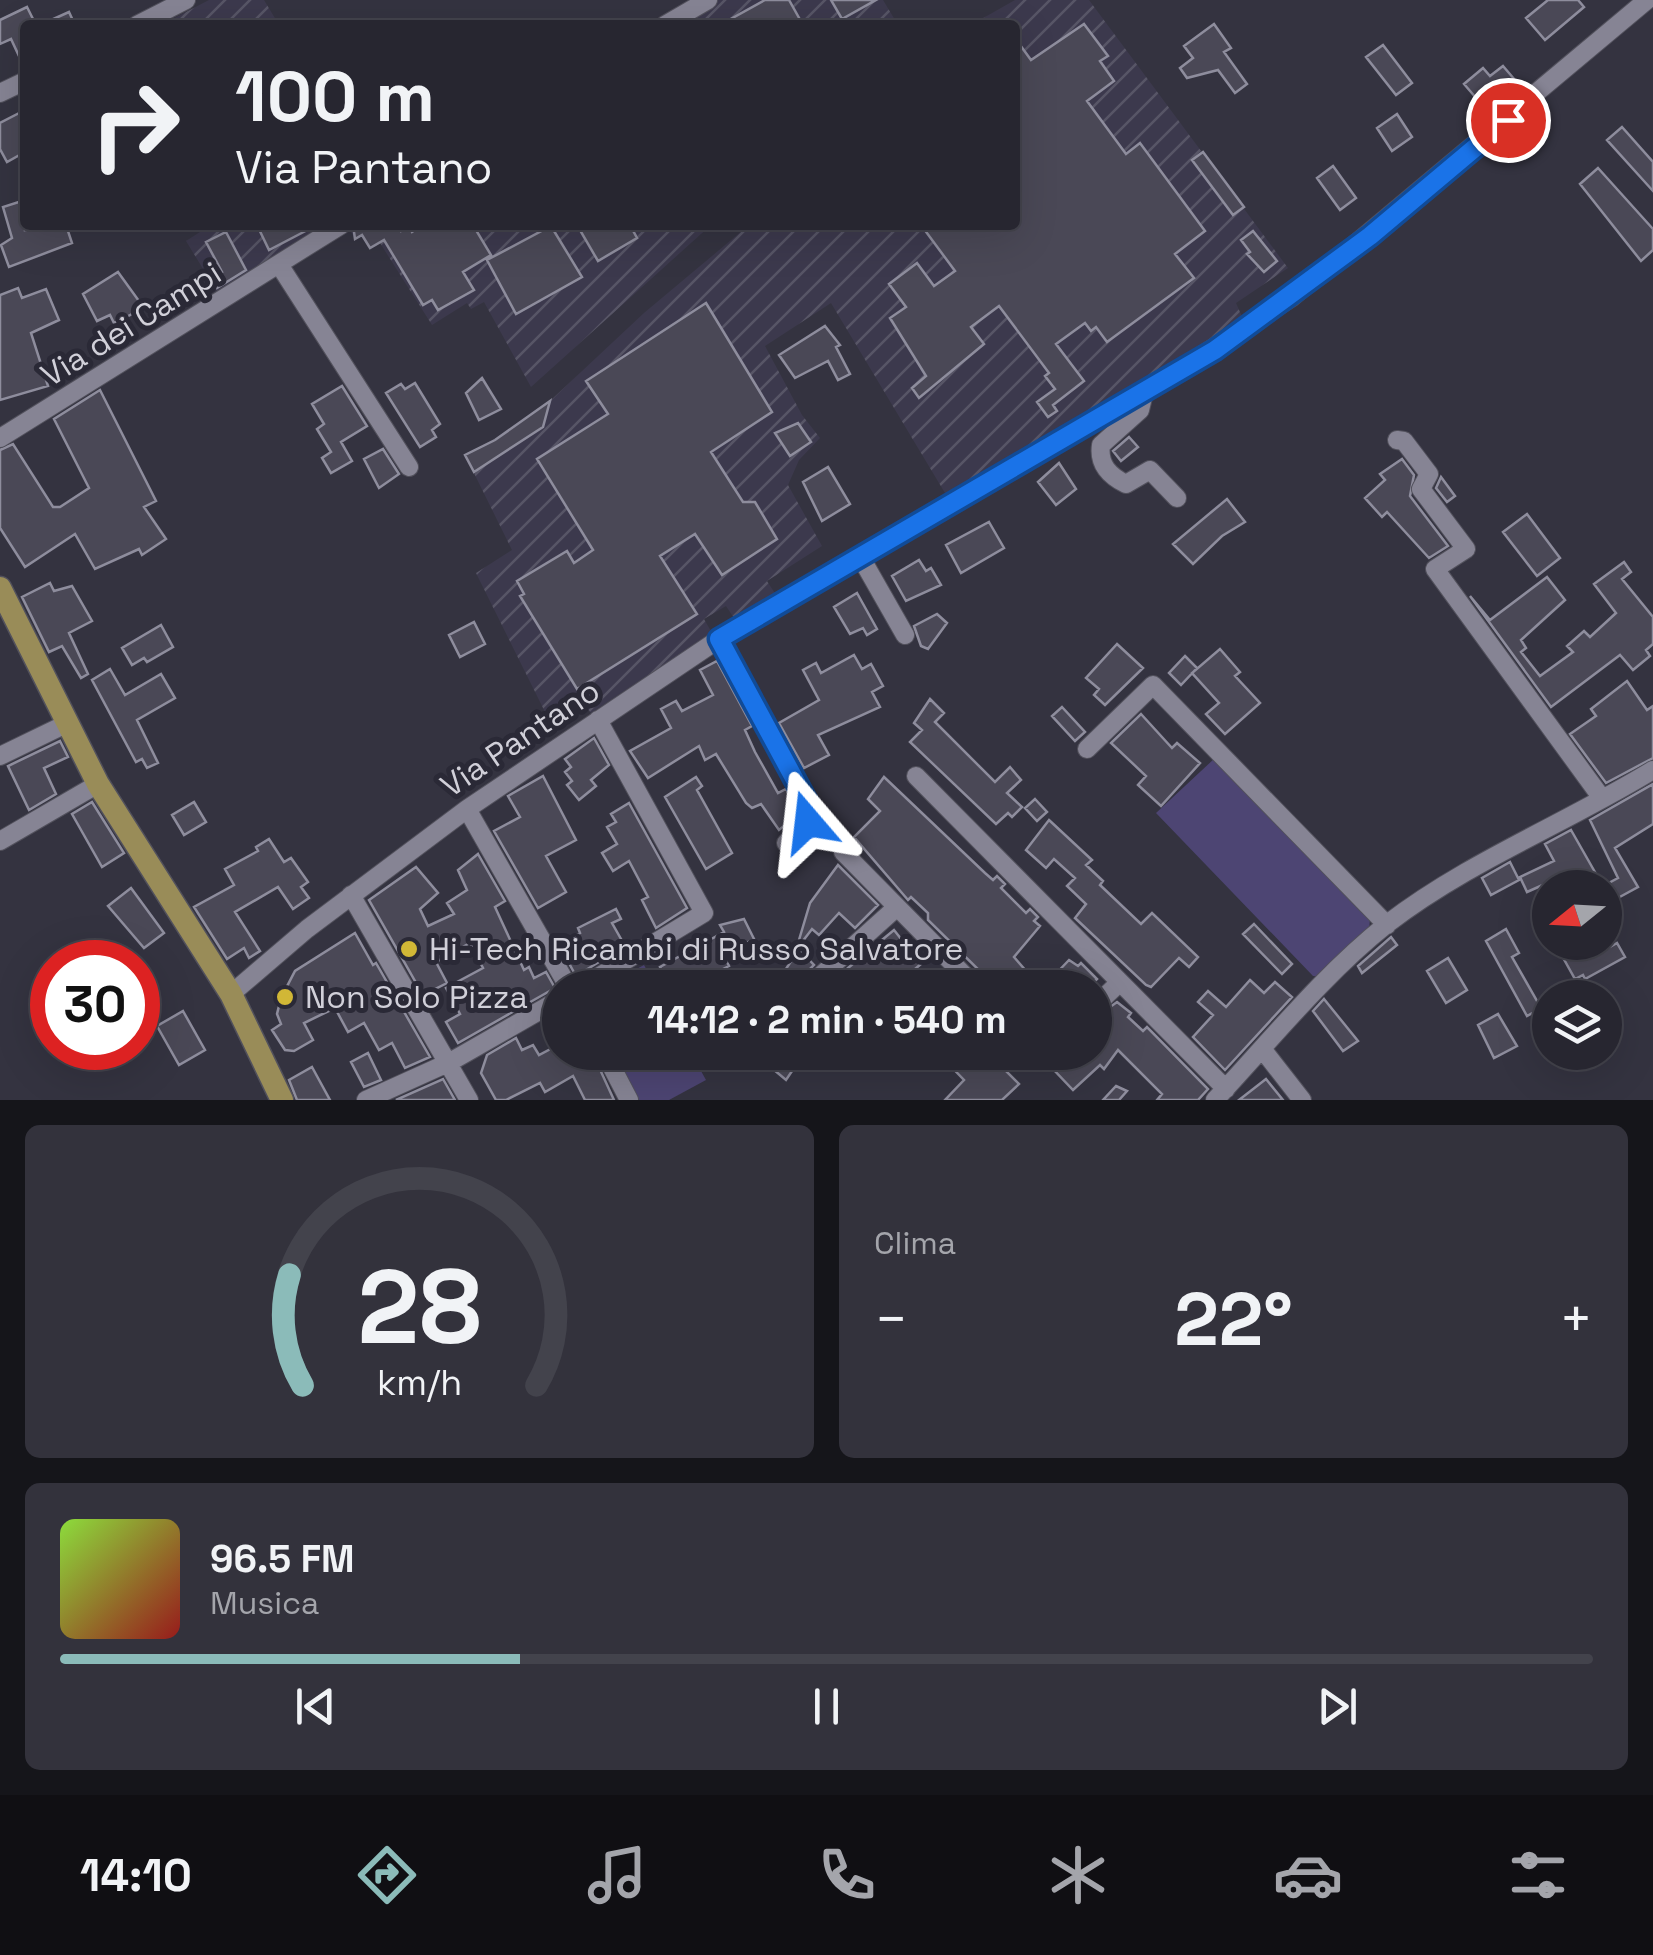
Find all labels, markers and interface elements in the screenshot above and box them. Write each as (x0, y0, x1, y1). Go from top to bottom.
text: 100 m (235, 52, 435, 141)
icon: right (70, 60, 200, 190)
pin (1466, 78, 1551, 163)
icon: arrive (1481, 93, 1536, 148)
text: Via Pantano (235, 139, 493, 196)
street label: Via dei Campi (34, 253, 228, 395)
street label: Via Pantano (433, 670, 607, 806)
position arrow (756, 770, 860, 874)
north arrow (1532, 870, 1622, 960)
map controls (1532, 870, 1622, 1070)
place label: Hi-Tech Ricambi di Russo Salvatore (429, 929, 964, 969)
marker: Hi-Tech Ricambi di Russo Salvatore (398, 938, 420, 960)
speed limit sign: 30 (30, 940, 160, 1070)
place label: Non Solo Pizza (305, 977, 528, 1017)
button: layers (1532, 980, 1622, 1070)
marker: Non Solo Pizza (274, 986, 296, 1008)
text: 14:12 · 2 min · 540 m (647, 996, 1007, 1044)
text: Clima (874, 1223, 956, 1263)
text: 28 (357, 1241, 482, 1373)
text: 22° (1174, 1271, 1293, 1367)
text: − (874, 1284, 908, 1354)
text: + (1559, 1284, 1593, 1354)
text: km/h (377, 1360, 462, 1405)
text: 96.5 FM (210, 1535, 354, 1583)
text: Musica (210, 1583, 320, 1623)
icon: previous (288, 1679, 343, 1734)
icon: pause (799, 1679, 854, 1734)
icon: next (1310, 1679, 1365, 1734)
icon: directions (352, 1840, 422, 1910)
icon: music (582, 1840, 652, 1910)
icon: phone (812, 1840, 882, 1910)
icon: climate (1043, 1840, 1113, 1910)
icon: car (1273, 1840, 1343, 1910)
icon: filters (1503, 1840, 1573, 1910)
text: 14:10 (80, 1847, 192, 1904)

